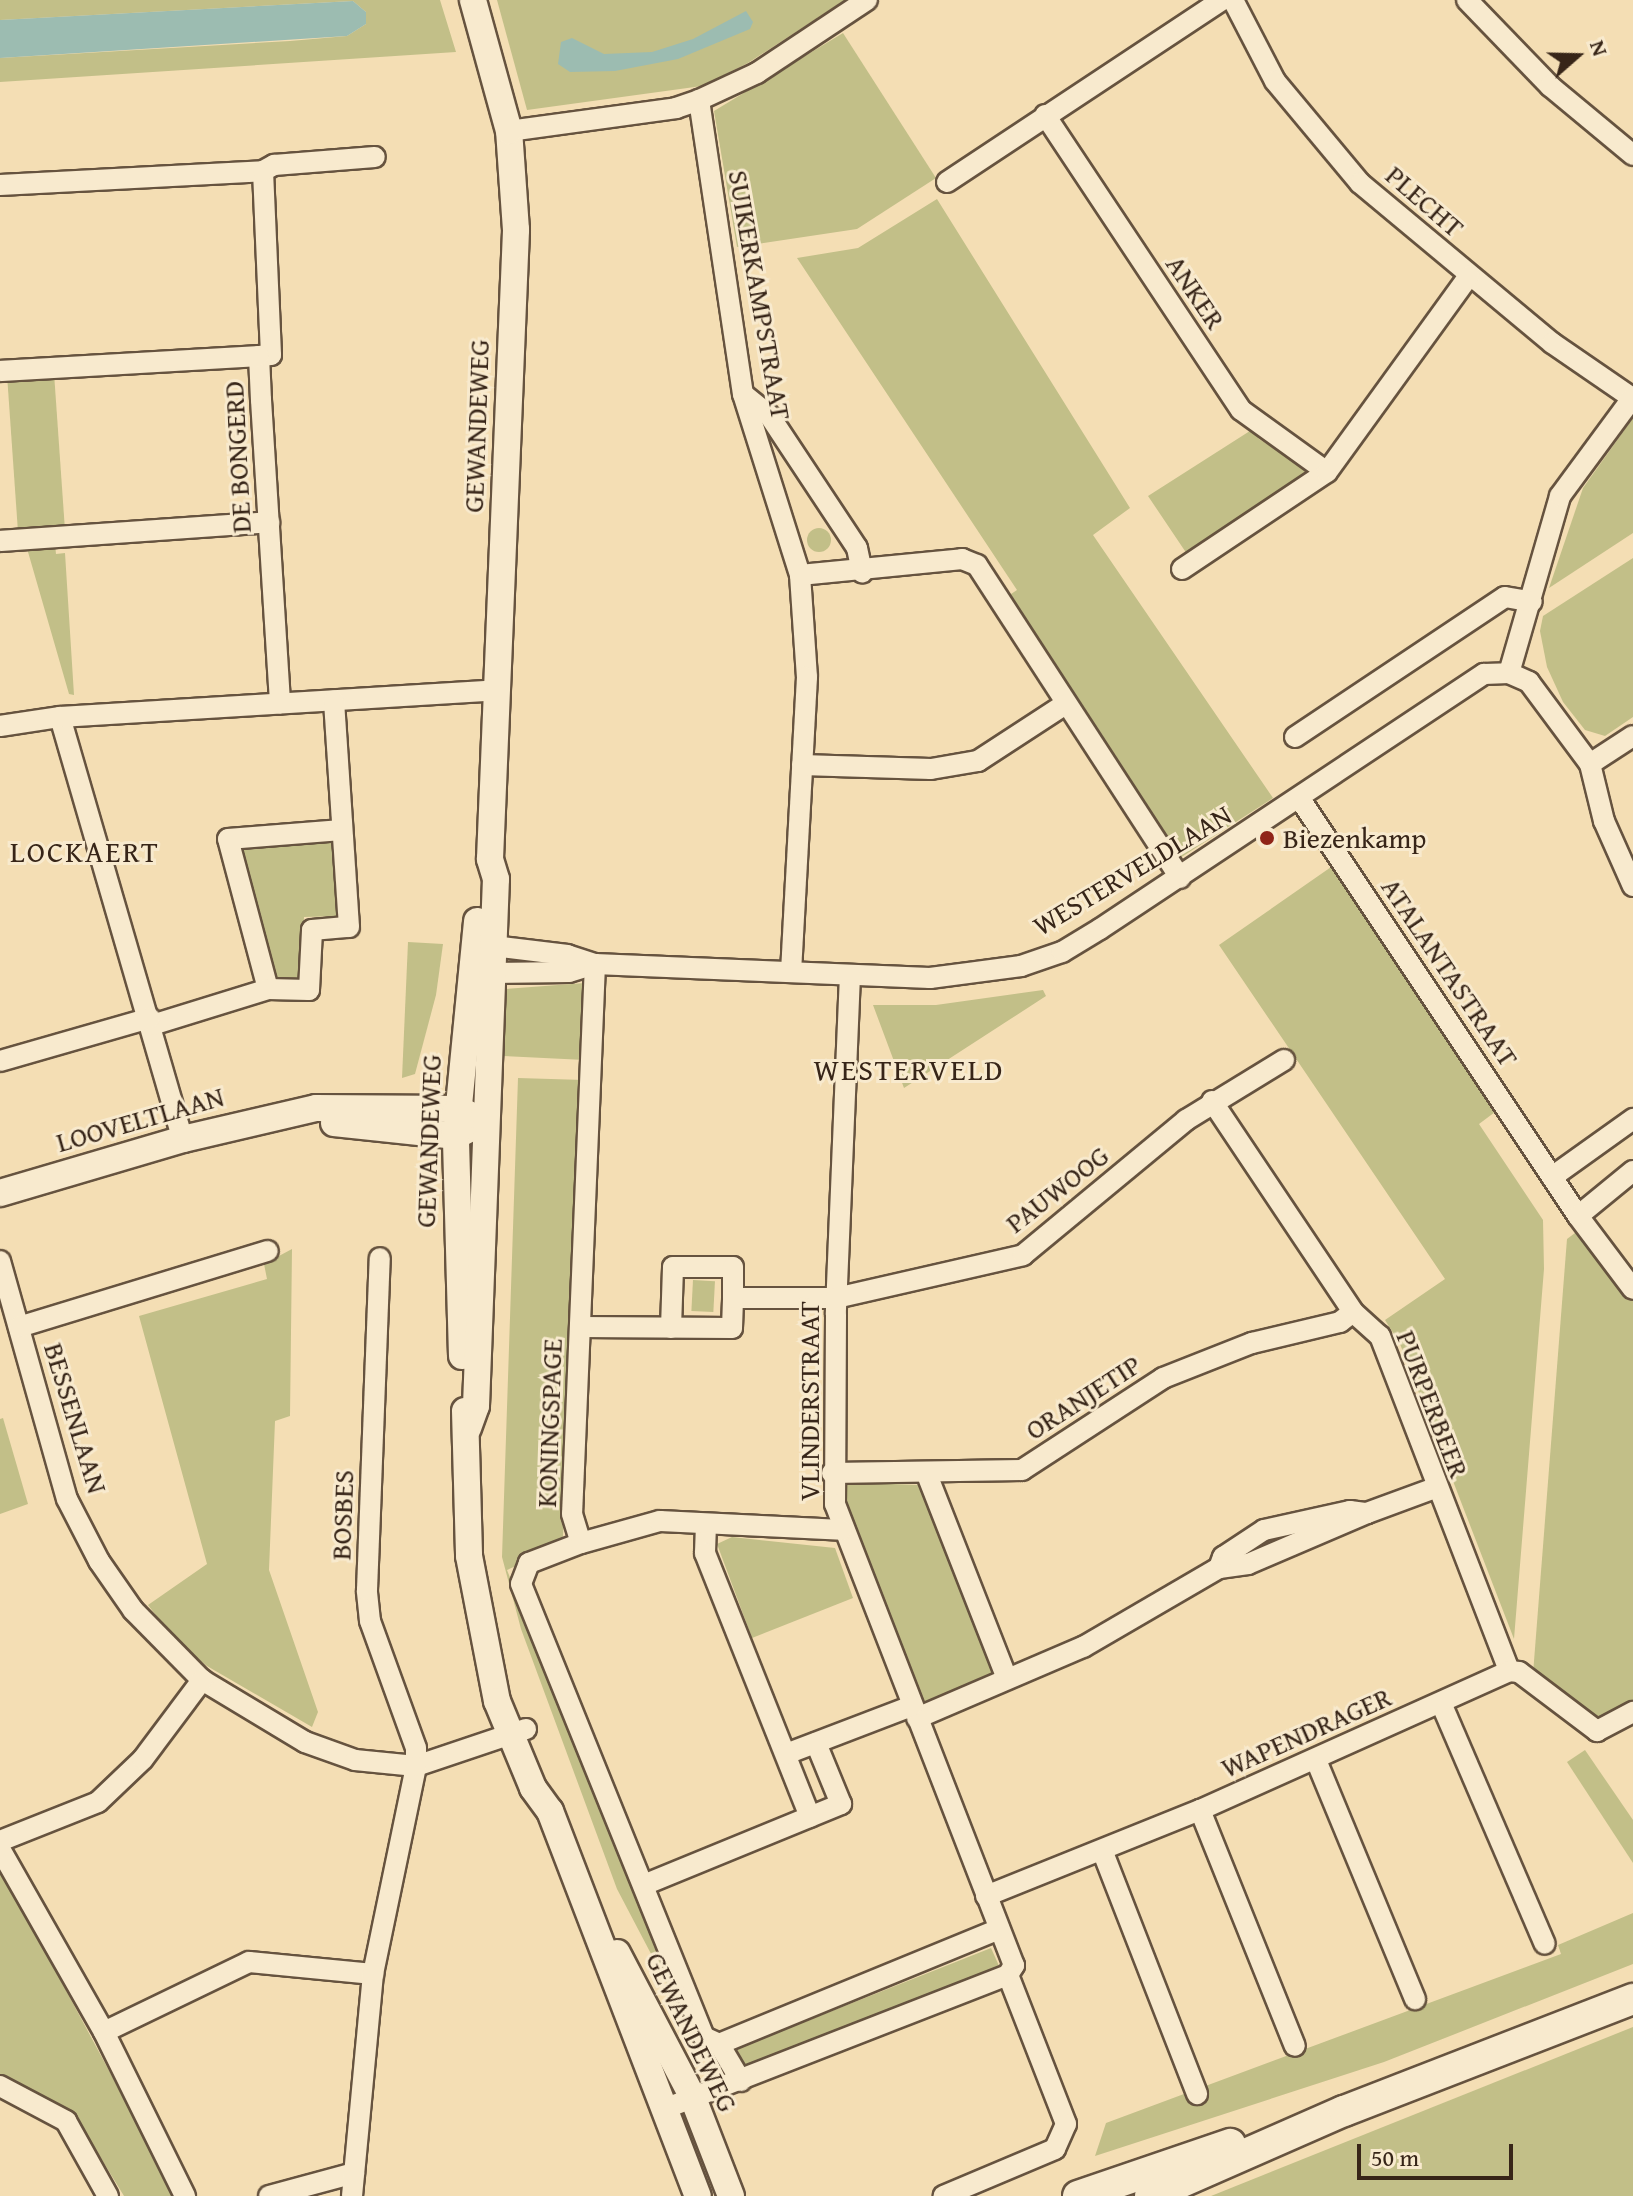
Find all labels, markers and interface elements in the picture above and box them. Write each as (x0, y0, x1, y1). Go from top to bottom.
north arrow (1537, 16, 1617, 96)
text: N (1582, 35, 1617, 60)
street label: PLECHT (1379, 158, 1471, 244)
street label: SUIKERKAMPSTRAAT (721, 168, 799, 422)
street label: ANKER (1159, 249, 1233, 335)
street label: GEWANDEWEG (456, 339, 496, 513)
street label: DE BONGERD (216, 380, 258, 534)
street label: WESTERVELDLAAN (1027, 798, 1237, 942)
place label: Biezenkamp (1283, 821, 1426, 855)
marker: Biezenkamp (1258, 829, 1276, 847)
district label: LOCKAERT (10, 833, 160, 869)
street label: ATALANTASTRAAT (1374, 871, 1526, 1073)
district label: WESTERVELD (813, 1051, 1005, 1087)
street label: GEWANDEWEG (408, 1054, 448, 1228)
street label: LOOVELTLAAN (52, 1079, 228, 1159)
street label: PAUWOOG (999, 1138, 1115, 1240)
street label: VLINDERSTRAAT (792, 1301, 826, 1501)
street label: PURPERBEER (1389, 1326, 1477, 1482)
street label: KONINGSPAGE (529, 1338, 569, 1508)
street label: BESSENLAAN (37, 1339, 115, 1497)
street label: ORANJETIP (1019, 1347, 1147, 1447)
street label: BOSBES (324, 1469, 360, 1561)
street label: WAPENDRAGER (1216, 1680, 1396, 1784)
street label: GEWANDEWEG (639, 1947, 745, 2117)
scale bar (1361, 2128, 1517, 2178)
text: 50 m (1371, 2140, 1419, 2175)

